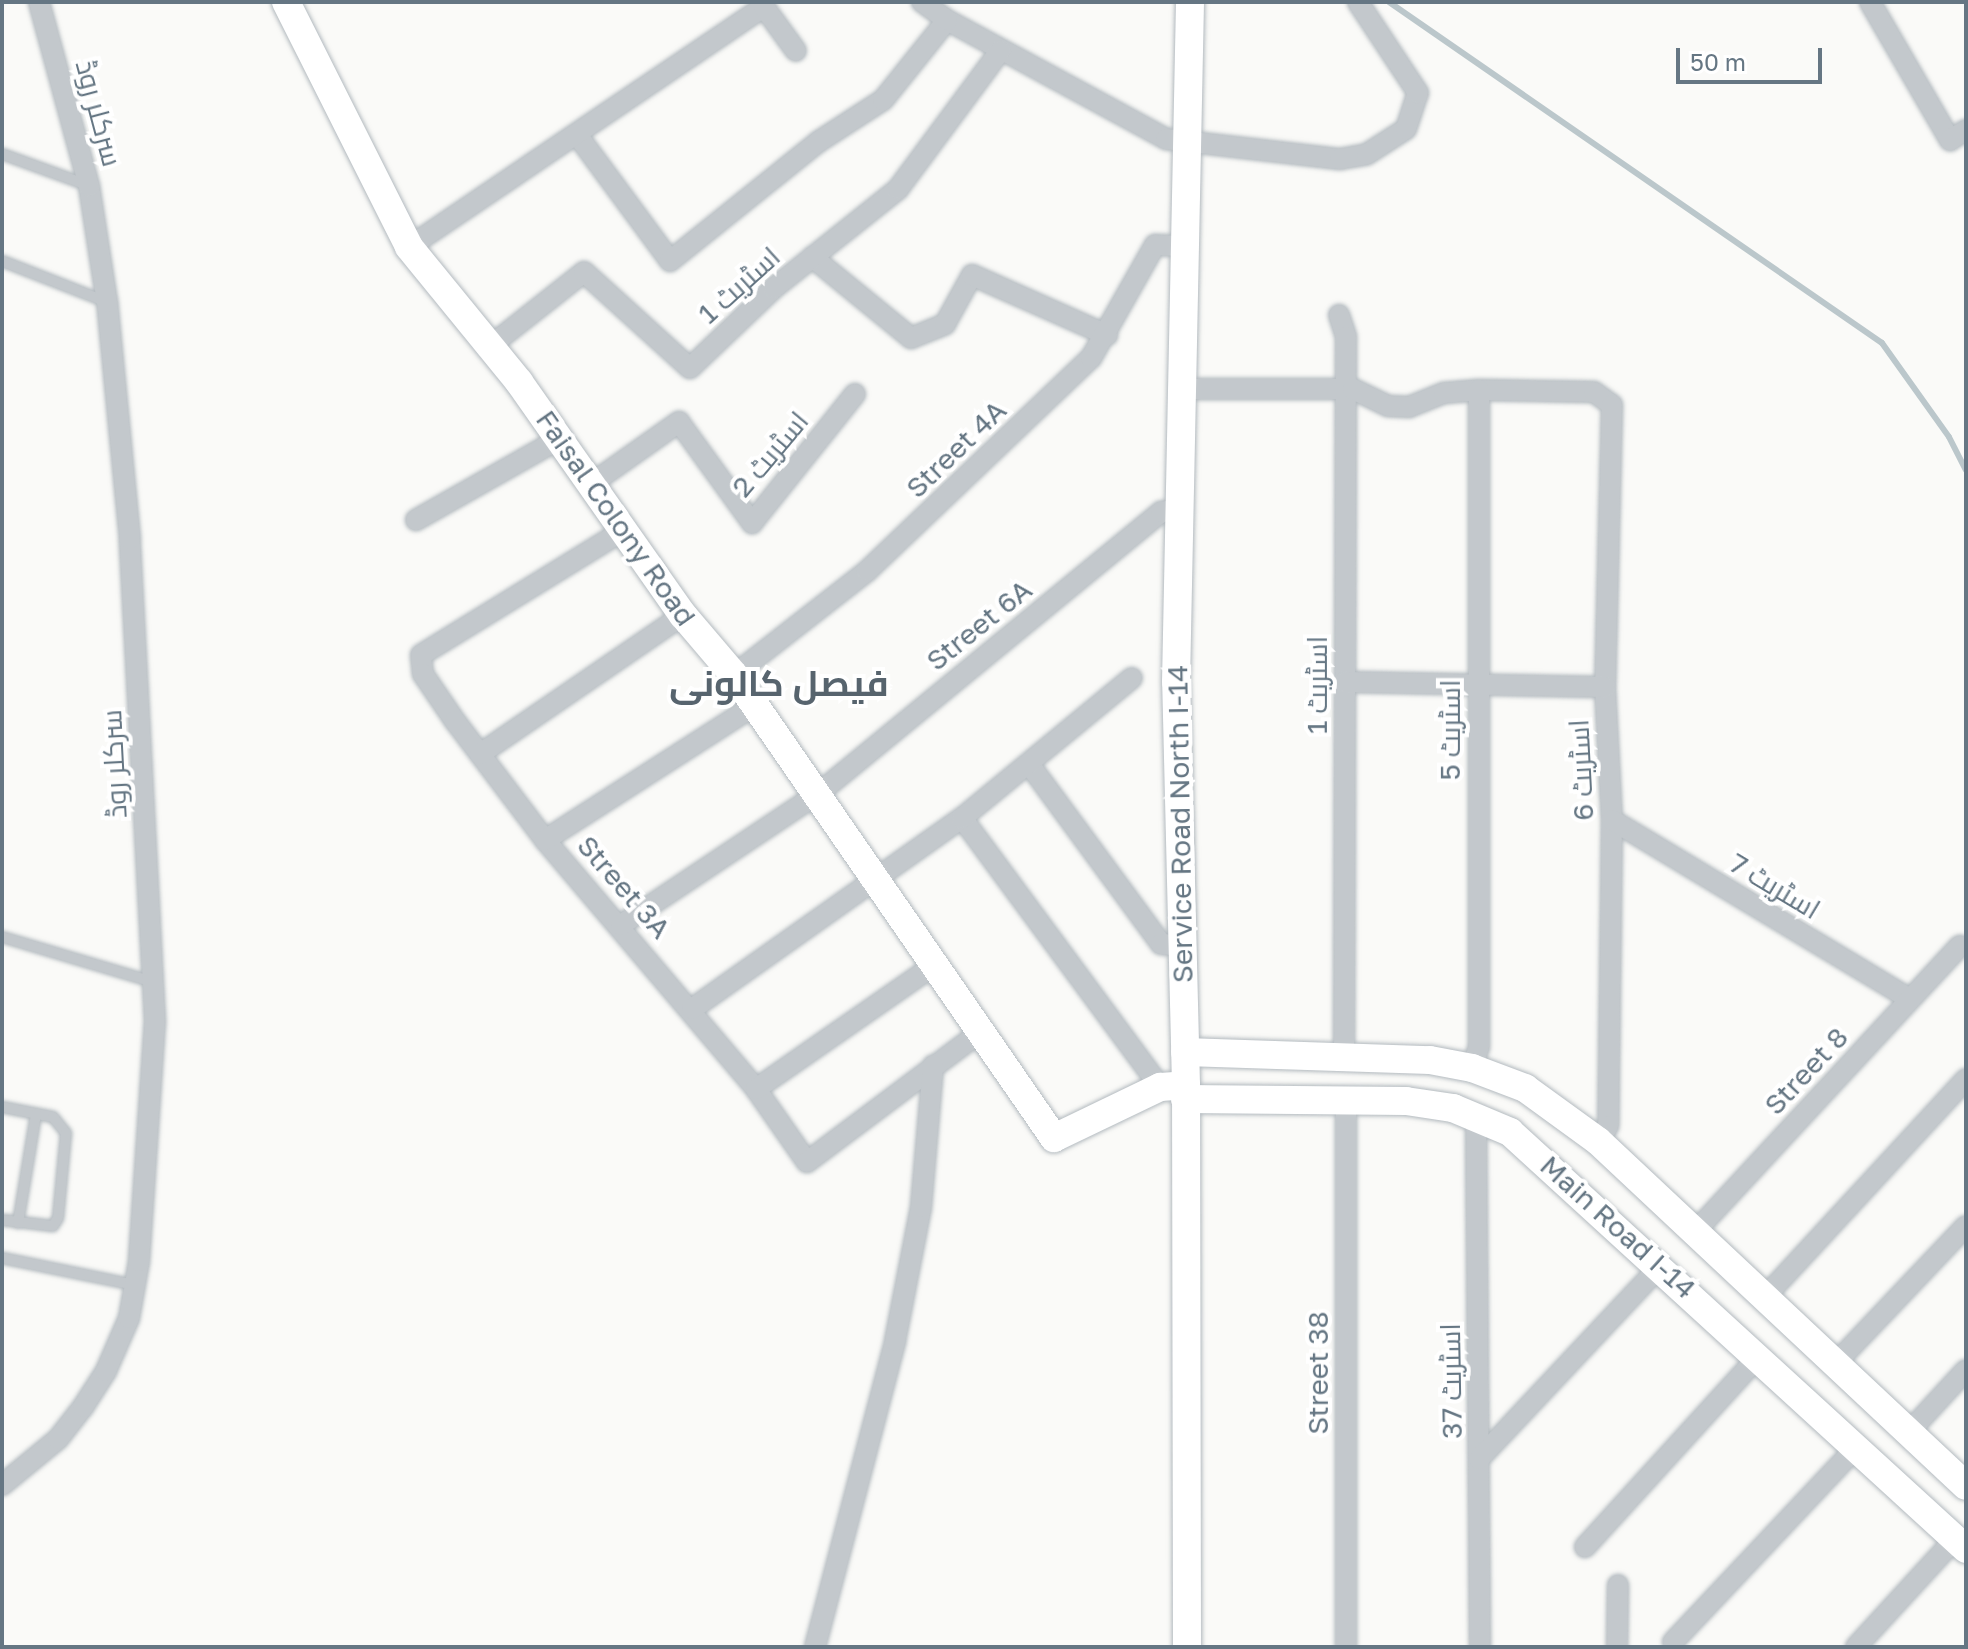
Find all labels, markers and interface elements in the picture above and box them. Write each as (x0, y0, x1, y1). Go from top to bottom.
scale bar (1680, 32, 1826, 82)
text: 50 m (1690, 47, 1746, 76)
street label: سرکلر روڈ (69, 56, 129, 170)
street label: اسٹریٹ 1 (691, 240, 787, 330)
street label: Street 4A (899, 393, 1013, 505)
street label: Faisal Colony Road (529, 404, 703, 632)
street label: اسٹریٹ 2 (725, 405, 815, 503)
street label: Street 6A (920, 572, 1038, 678)
street label: اسٹریٹ 1 (1300, 636, 1334, 734)
district label: فیصل کالونی (669, 661, 889, 705)
street label: Service Road North I-14 (1160, 665, 1200, 983)
street label: اسٹریٹ 5 (1433, 680, 1467, 780)
street label: سرکلر روڈ (94, 709, 134, 819)
street label: اسٹریٹ 6 (1562, 718, 1600, 822)
street label: Street 3A (570, 829, 678, 945)
street label: اسٹریٹ 7 (1724, 846, 1826, 926)
street label: Street 8 (1757, 1020, 1855, 1122)
street label: Main Road I-14 (1533, 1149, 1703, 1305)
street label: Street 38 (1301, 1311, 1335, 1435)
street label: اسٹریٹ 37 (1433, 1323, 1469, 1439)

